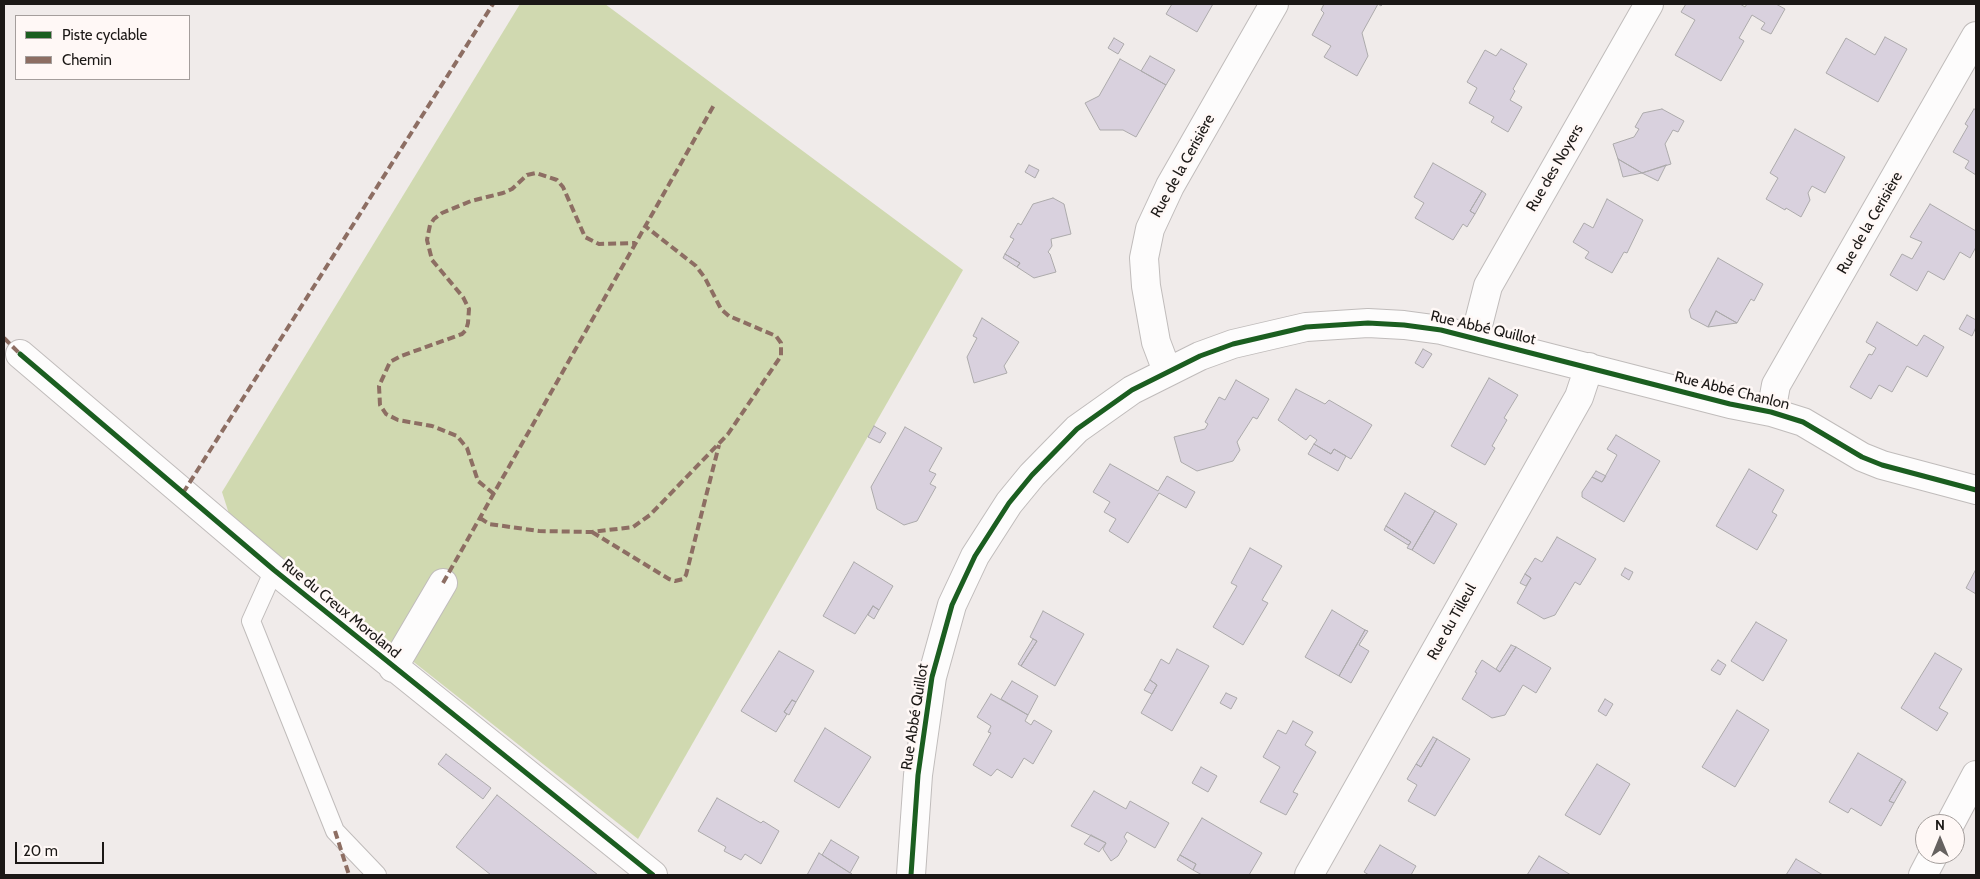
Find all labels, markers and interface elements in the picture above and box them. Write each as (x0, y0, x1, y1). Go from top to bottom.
legend (15, 15, 190, 80)
text: Piste cyclable (62, 26, 147, 44)
text: Chemin (62, 51, 112, 69)
street label: Rue de la Cerisière (1147, 111, 1219, 221)
street label: Rue des Noyers (1523, 121, 1587, 215)
street label: Rue de la Cerisière (1833, 169, 1907, 277)
street label: Rue Abbé Quillot (1429, 307, 1537, 349)
street label: Rue Abbé Chanlon (1673, 368, 1791, 414)
street label: Rue du Creux Moroland (278, 556, 404, 662)
street label: Rue du Tilleul (1424, 581, 1480, 663)
street label: Rue Abbé Quillot (898, 663, 932, 771)
north arrow (1915, 814, 1965, 864)
text: N (1935, 816, 1945, 834)
scale bar (18, 832, 106, 864)
text: 20 m (23, 842, 58, 860)

